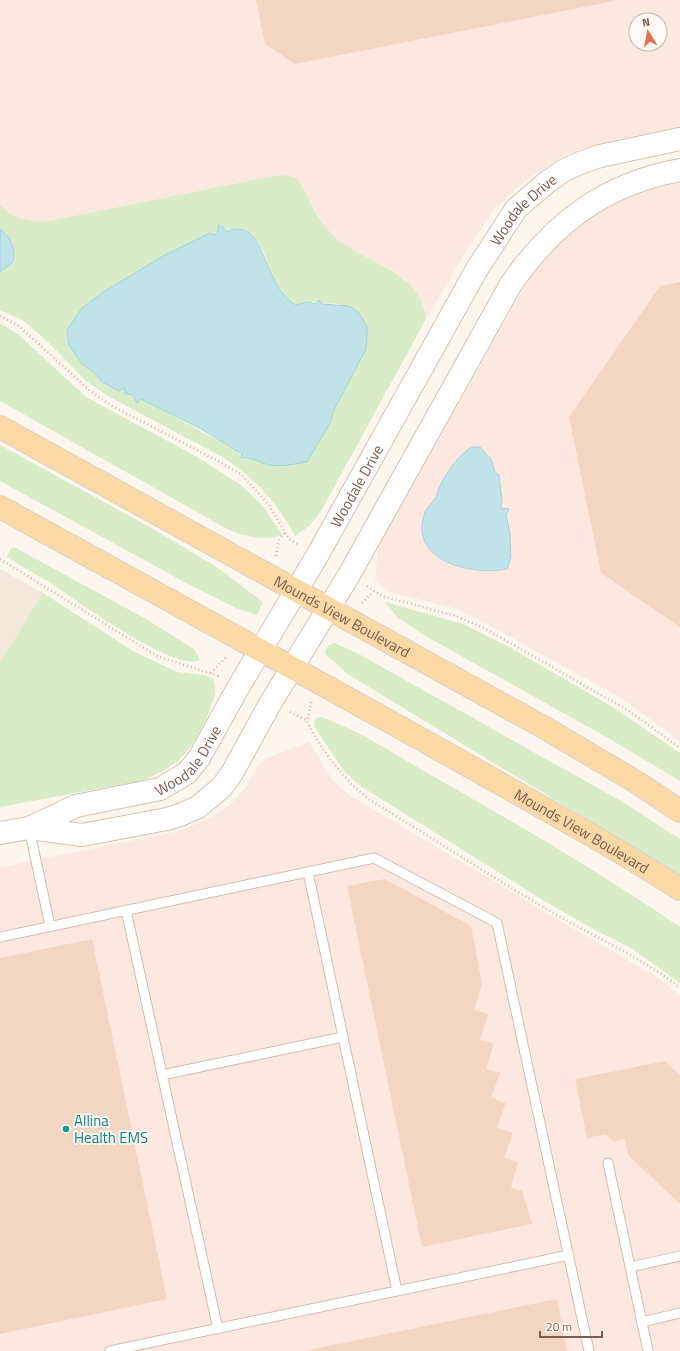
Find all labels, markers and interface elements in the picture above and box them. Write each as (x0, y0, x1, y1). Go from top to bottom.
north arrow (628, 12, 668, 52)
text: N (641, 14, 651, 31)
street label: Woodale Drive (484, 168, 561, 250)
street label: Woodale Drive (324, 440, 388, 531)
street label: Mounds View Boulevard (270, 569, 415, 663)
street label: Woodale Drive (150, 721, 227, 801)
street label: Mounds View Boulevard (510, 782, 654, 879)
place label: Allina Health EMS (74, 1109, 148, 1149)
marker: Allina Health EMS (61, 1124, 71, 1134)
scale bar (540, 1313, 602, 1339)
text: 20 m (546, 1317, 572, 1336)

